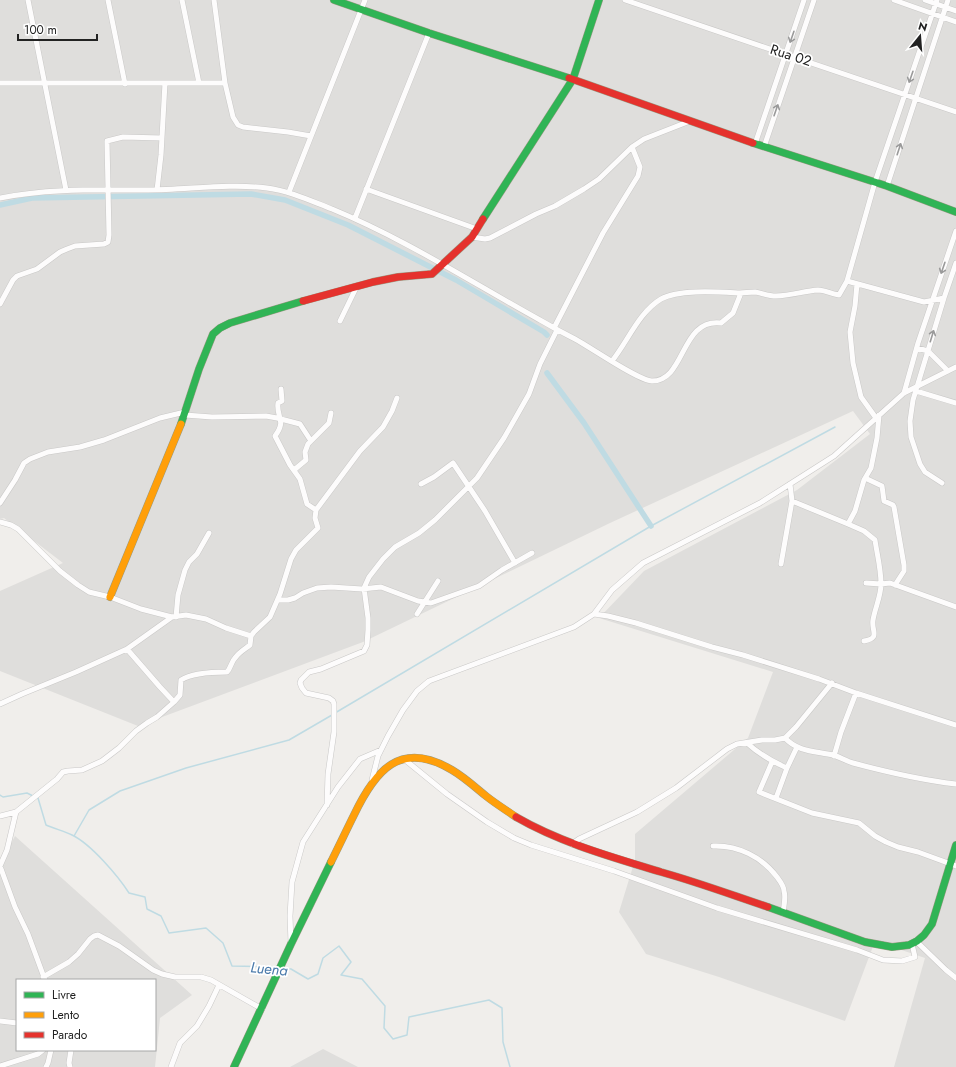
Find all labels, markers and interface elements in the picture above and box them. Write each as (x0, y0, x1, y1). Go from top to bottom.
scale bar (18, 16, 97, 42)
north arrow (900, 16, 940, 56)
text: N (916, 18, 929, 35)
text: 100 m (24, 21, 57, 39)
one-way arrow (787, 30, 795, 42)
street label: Rua 02 (768, 39, 814, 71)
one-way arrow (907, 70, 914, 83)
one-way arrow (773, 104, 781, 116)
one-way arrow (896, 142, 903, 155)
one-way arrow (939, 261, 946, 274)
one-way arrow (929, 330, 936, 343)
water label: Luena (249, 956, 289, 982)
legend (16, 979, 156, 1051)
text: Livre (52, 986, 76, 1004)
text: Lento (52, 1006, 80, 1024)
text: Parado (52, 1026, 88, 1044)

